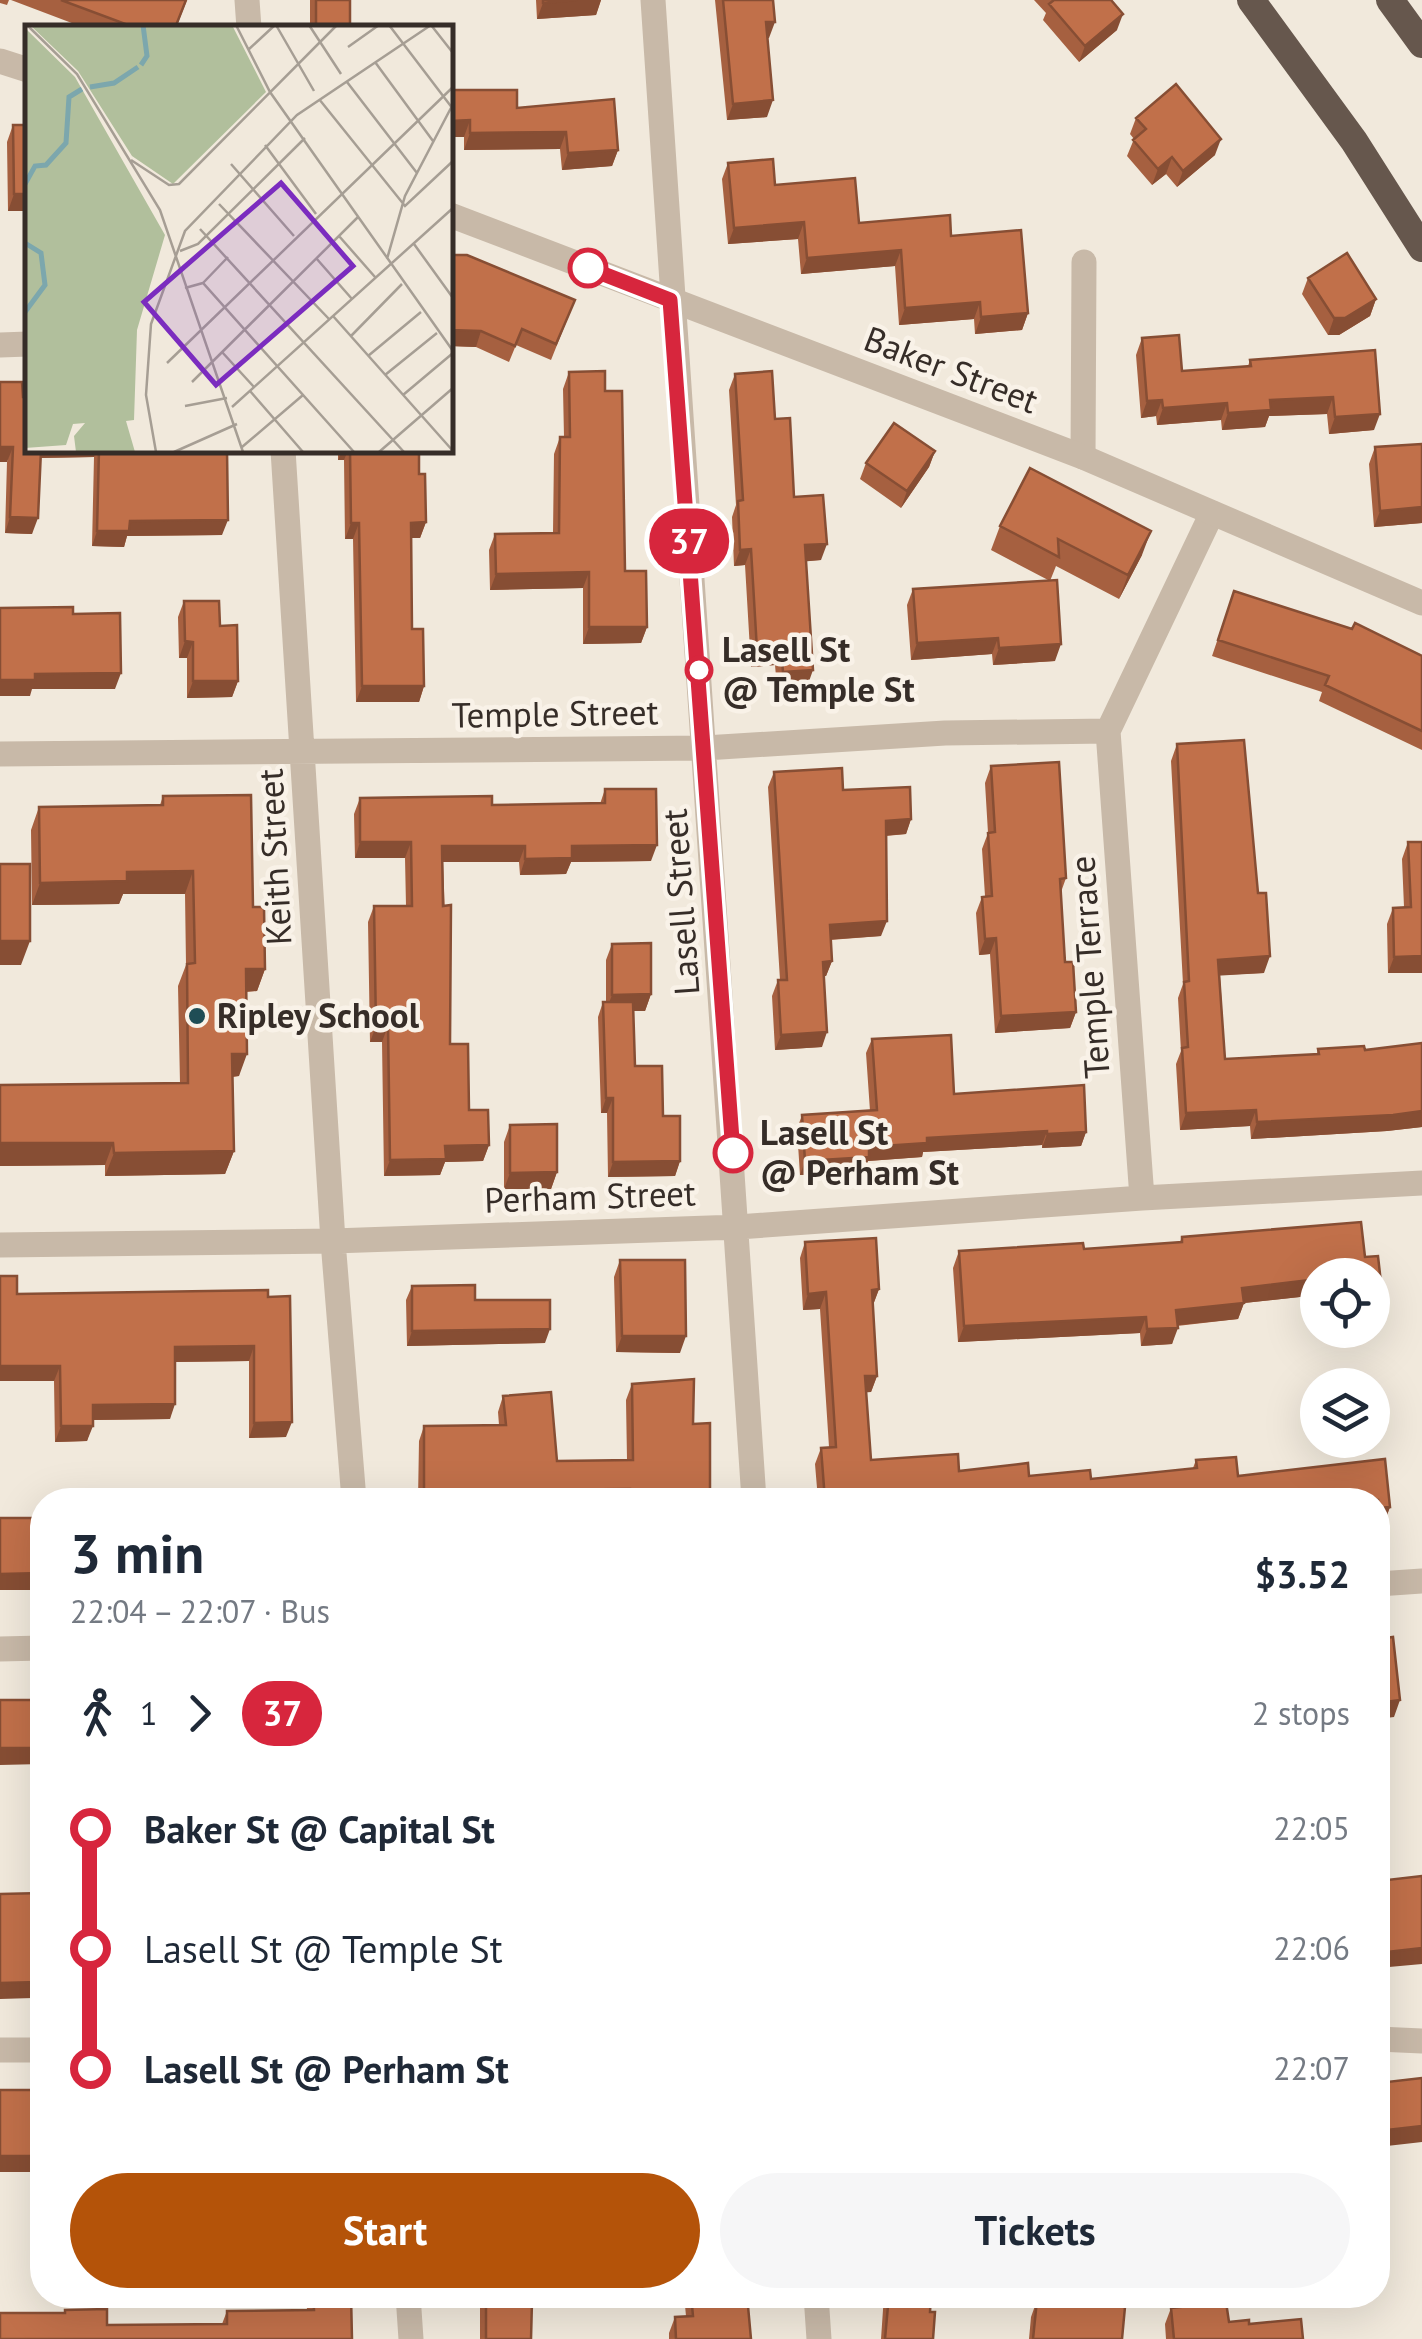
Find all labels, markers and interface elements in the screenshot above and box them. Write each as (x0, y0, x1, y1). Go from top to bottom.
inset map (25, 25, 452, 452)
unlabelled marker (569, 249, 607, 287)
street label: Baker Street (858, 315, 1045, 423)
line badge: 37 (644, 508, 734, 574)
text: 37 (669, 518, 709, 564)
place label: Lasell St @ Temple St (722, 626, 915, 712)
marker: Lasell St @ Temple St (686, 657, 712, 683)
street label: Temple Street (451, 688, 659, 738)
street label: Keith Street (246, 768, 302, 946)
street label: Lasell Street (651, 807, 709, 997)
street label: Temple Terrace (1058, 854, 1120, 1080)
place label: Ripley School (217, 992, 420, 1038)
marker: Ripley School (186, 1005, 208, 1027)
place label: Lasell St @ Perham St (760, 1109, 960, 1195)
marker: Lasell St @ Perham St (714, 1134, 752, 1172)
street label: Perham Street (483, 1169, 697, 1223)
map controls (1300, 1258, 1390, 1458)
button: locate (1300, 1258, 1390, 1348)
button: layers (1300, 1368, 1390, 1458)
text: 3 min (70, 1517, 204, 1588)
text: $3.52 (1254, 1549, 1350, 1598)
text: 22:04 – 22:07 · Bus (70, 1590, 330, 1632)
icon: walk (70, 1686, 125, 1741)
icon: forward (172, 1686, 227, 1741)
text: 37 (262, 1690, 302, 1736)
text: 1 (140, 1692, 157, 1734)
text: 2 stops (1252, 1692, 1350, 1734)
text: Baker St @ Capital St (144, 1804, 495, 1853)
text: 22:05 (1273, 1807, 1350, 1849)
text: Lasell St @ Temple St (144, 1924, 503, 1973)
text: 22:06 (1273, 1927, 1350, 1969)
text: Lasell St @ Perham St (144, 2044, 509, 2093)
text: 22:07 (1273, 2047, 1350, 2089)
button: Start (70, 2173, 700, 2288)
button: Tickets (720, 2173, 1350, 2288)

